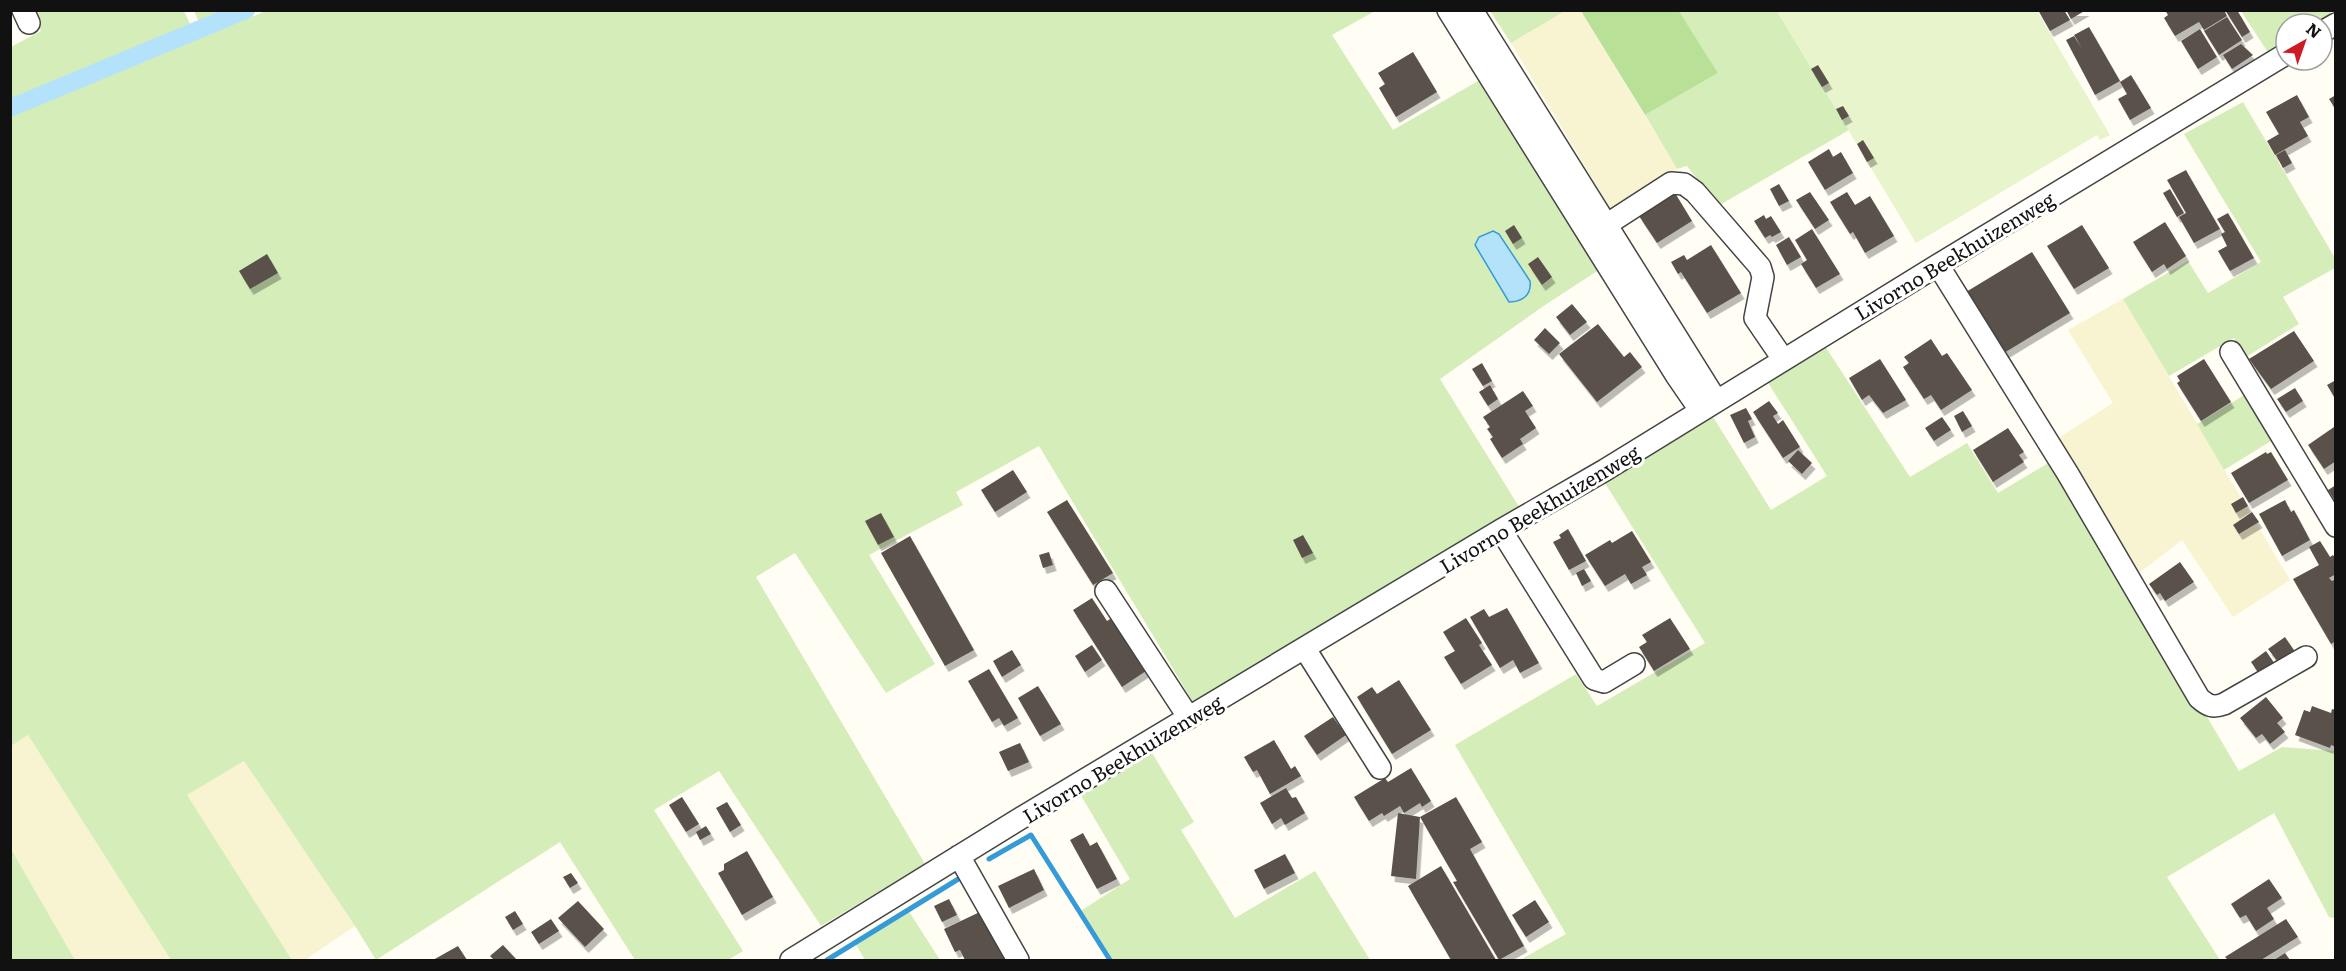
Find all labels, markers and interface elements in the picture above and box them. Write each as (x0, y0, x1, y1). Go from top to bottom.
north arrow (2274, 12, 2334, 72)
text: N (2301, 16, 2327, 43)
street label: Livorno Beekhuizenweg (1848, 183, 2060, 327)
street label: Livorno Beekhuizenweg (1433, 436, 1645, 580)
street label: Livorno Beekhuizenweg (1016, 686, 1228, 830)

